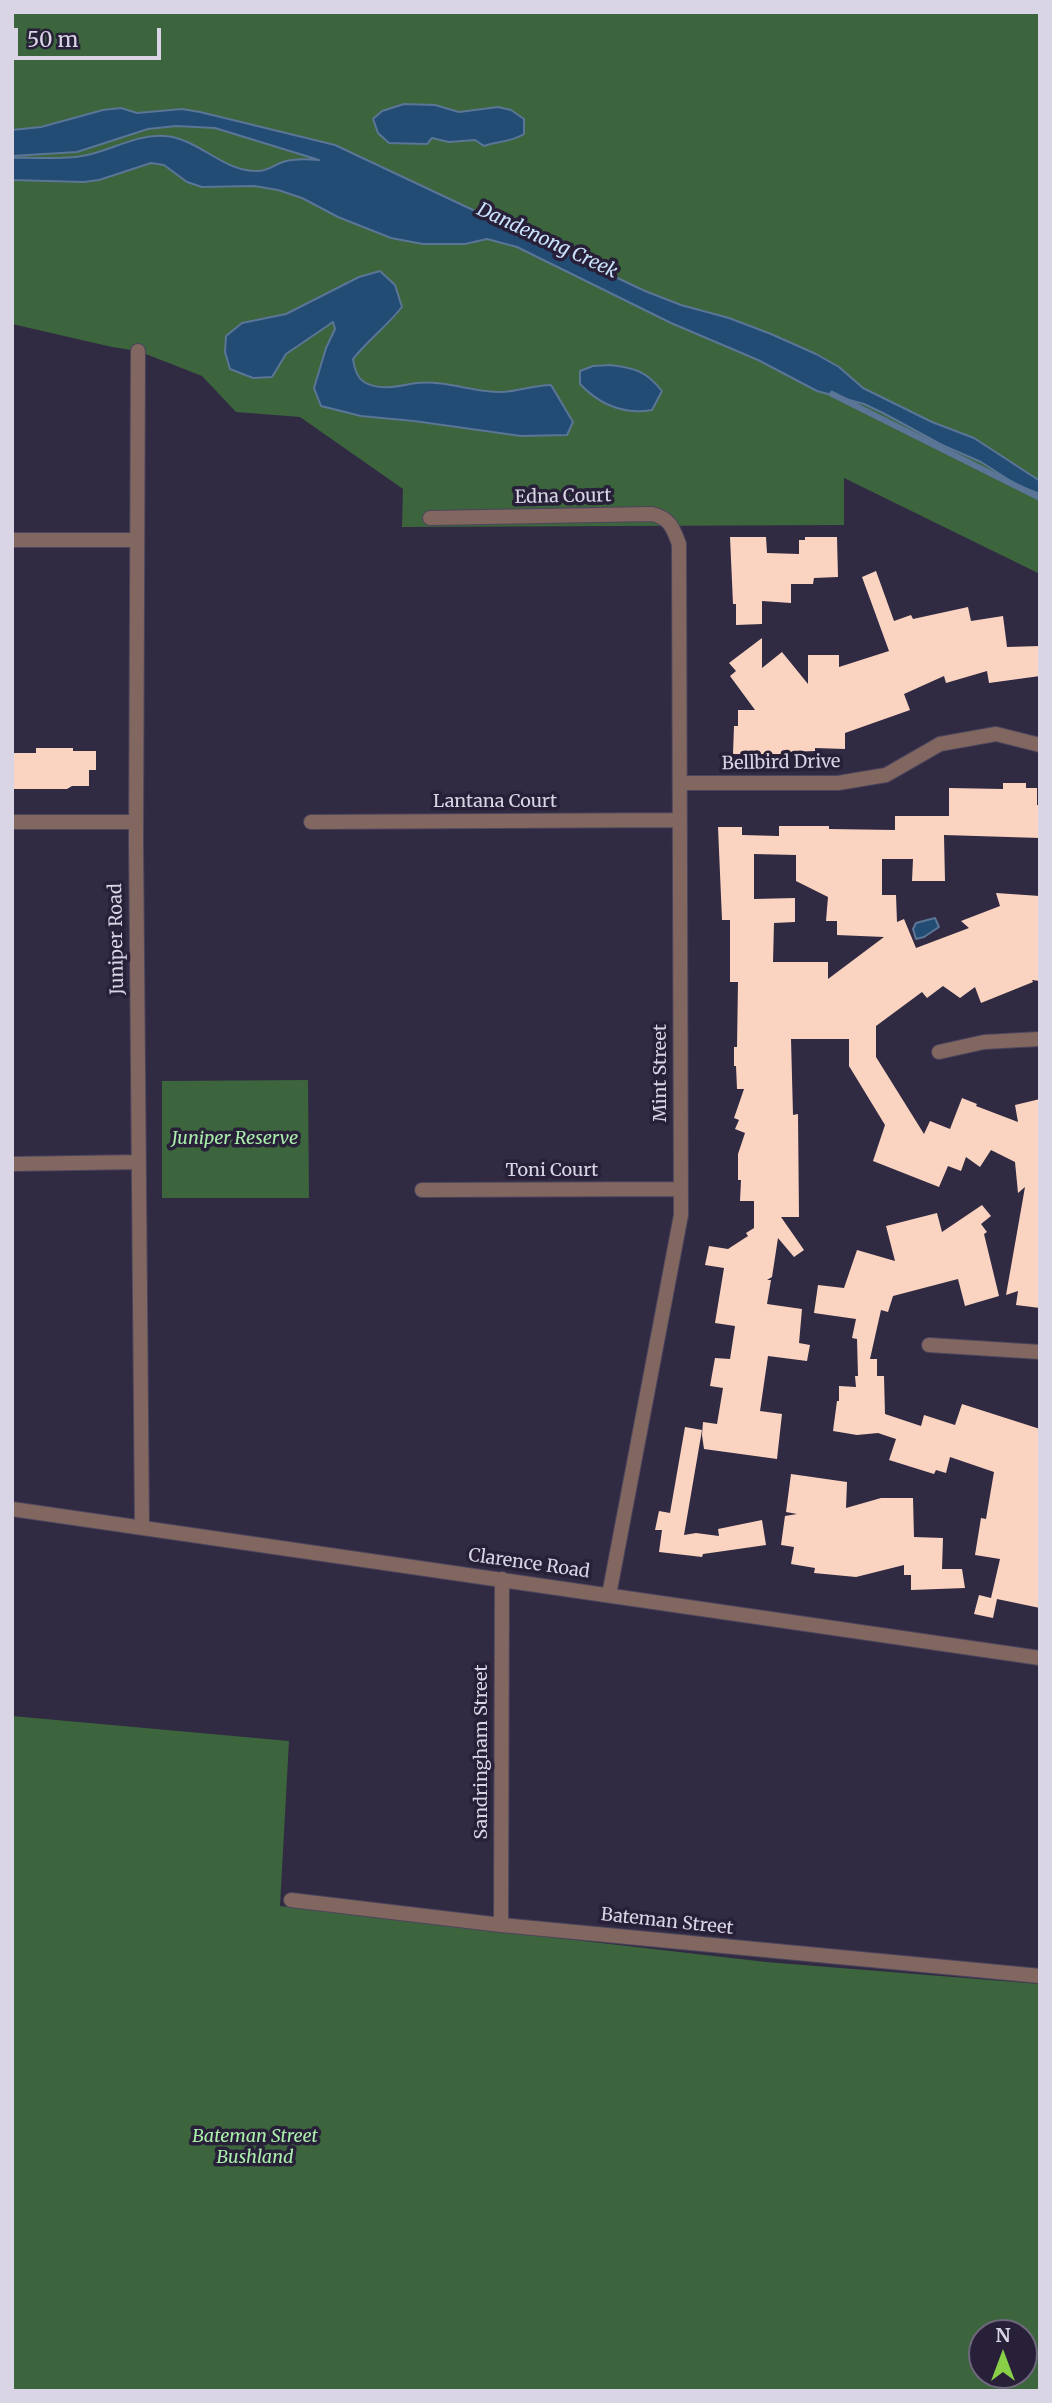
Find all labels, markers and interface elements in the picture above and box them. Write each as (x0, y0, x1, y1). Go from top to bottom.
scale bar (18, 14, 164, 58)
text: 50 m (27, 26, 78, 53)
water label: Dandenong Creek (473, 198, 621, 284)
street label: Edna Court (514, 485, 612, 509)
street label: Bellbird Drive (721, 751, 841, 775)
street label: Lantana Court (433, 791, 557, 813)
street label: Juniper Road (105, 883, 129, 995)
street label: Mint Street (650, 1024, 672, 1122)
park label: Juniper Reserve (172, 1128, 298, 1150)
street label: Toni Court (506, 1160, 598, 1182)
street label: Clarence Road (467, 1545, 591, 1583)
street label: Sandringham Street (471, 1665, 493, 1839)
street label: Bateman Street (600, 1904, 734, 1940)
park label: Bateman Street Bushland (192, 2126, 318, 2168)
north arrow (968, 2319, 1038, 2389)
text: N (995, 2323, 1011, 2347)

